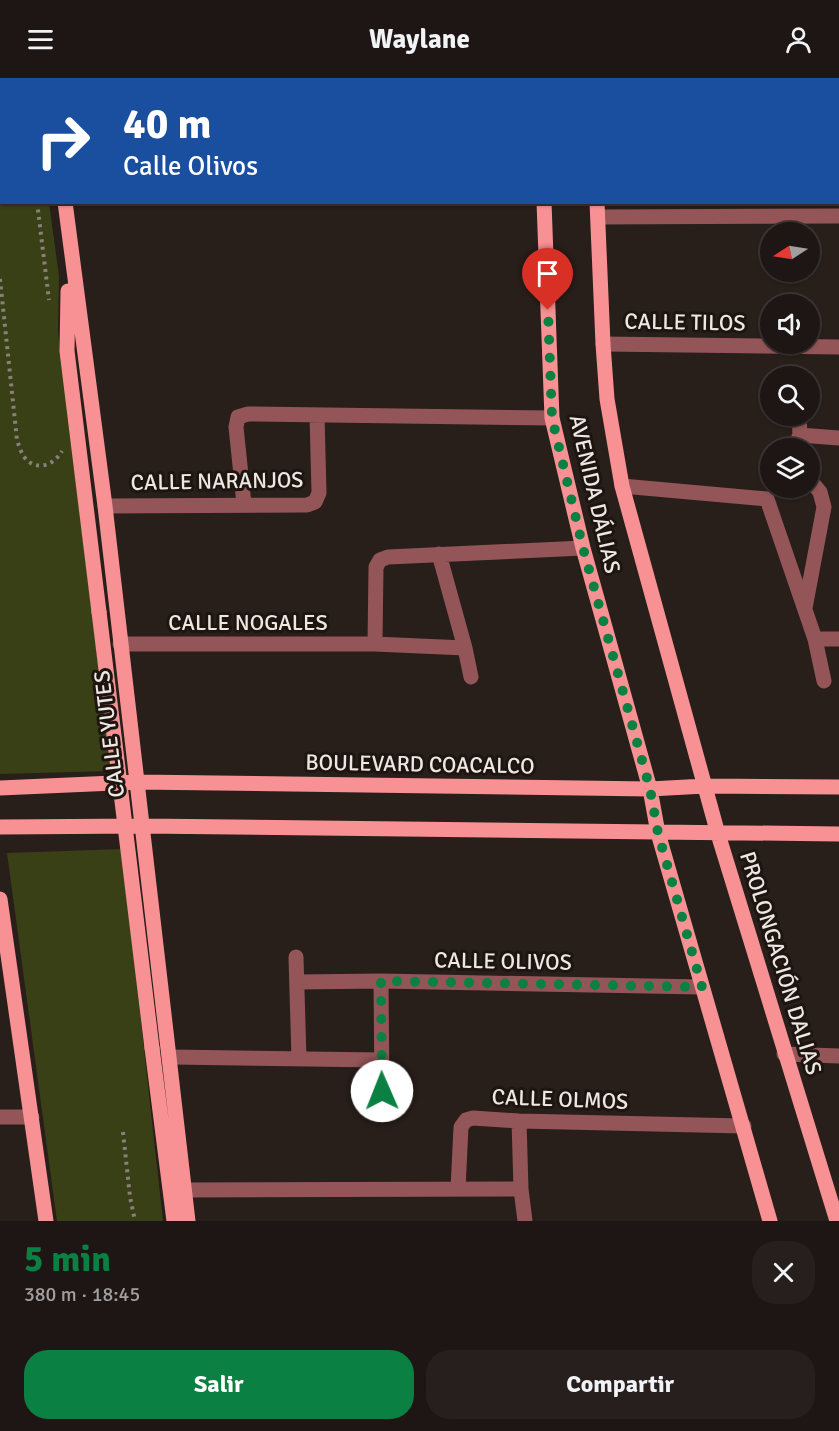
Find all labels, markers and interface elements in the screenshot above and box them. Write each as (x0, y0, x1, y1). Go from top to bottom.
icon: menu (24, 23, 57, 56)
text: Waylane (369, 23, 470, 56)
icon: person (782, 23, 815, 56)
text: 40 m (123, 99, 212, 150)
icon: right (24, 102, 102, 180)
text: Calle Olivos (123, 150, 258, 183)
north arrow (760, 222, 820, 282)
map controls (760, 222, 820, 498)
pin (522, 248, 573, 310)
icon: arrive (531, 257, 564, 290)
button: sound (760, 294, 820, 354)
street label: CALLE TILOS (624, 307, 746, 337)
button: search (760, 366, 820, 426)
street label: AVENIDA DÁLIAS (564, 412, 626, 576)
button: layers (760, 438, 820, 498)
street label: CALLE NARANJOS (130, 466, 304, 496)
street label: CALLE NOGALES (168, 609, 328, 636)
street label: CALLE YUTES (88, 669, 130, 799)
street label: BOULEVARD COACALCO (305, 749, 535, 779)
street label: PROLONGACIÓN DALIAS (734, 848, 828, 1078)
street label: CALLE OLIVOS (434, 946, 572, 976)
position arrow (350, 1059, 414, 1123)
street label: CALLE OLMOS (491, 1083, 629, 1115)
text: 5 min (24, 1237, 111, 1282)
button: close (752, 1241, 815, 1304)
text: 380 m · 18:45 (24, 1282, 140, 1307)
button: Salir (24, 1350, 414, 1419)
button: Compartir (426, 1350, 815, 1419)

